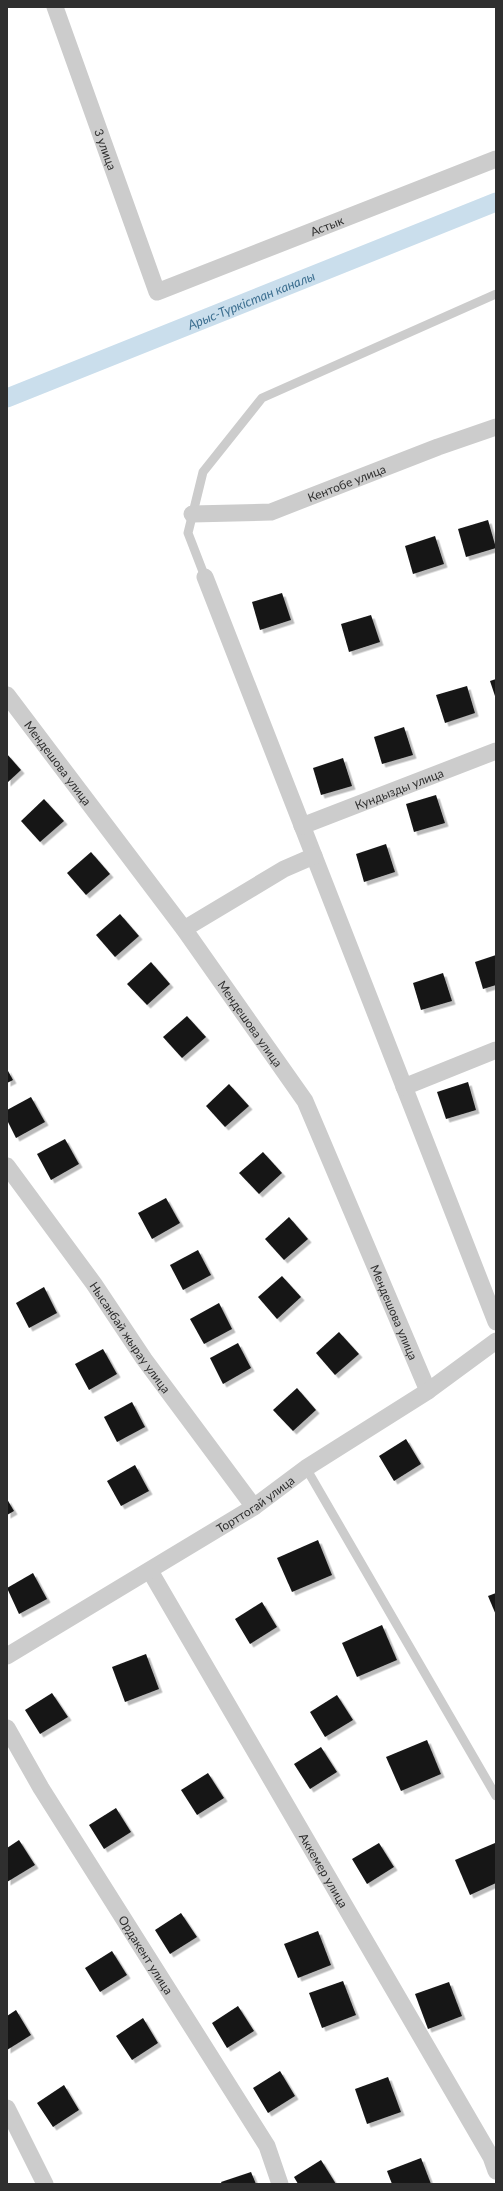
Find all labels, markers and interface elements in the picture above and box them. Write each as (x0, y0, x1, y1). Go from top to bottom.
street label: 3 улица (92, 126, 120, 172)
street label: Астык (308, 212, 346, 239)
water label: Арыс-Түркістан каналы (184, 267, 317, 333)
street label: Кентобе улица (305, 461, 388, 505)
street label: Мендешова улица (21, 717, 95, 808)
street label: Кундызды улица (353, 765, 445, 812)
street label: Мендешова улица (215, 977, 286, 1070)
street label: Мендешова улица (368, 1262, 421, 1362)
street label: Нысанбай жырау улица (87, 1279, 174, 1396)
street label: Торттогай улица (213, 1472, 297, 1536)
street label: Аккемер улица (296, 1830, 352, 1910)
street label: Ордакент улица (116, 1912, 177, 1997)

